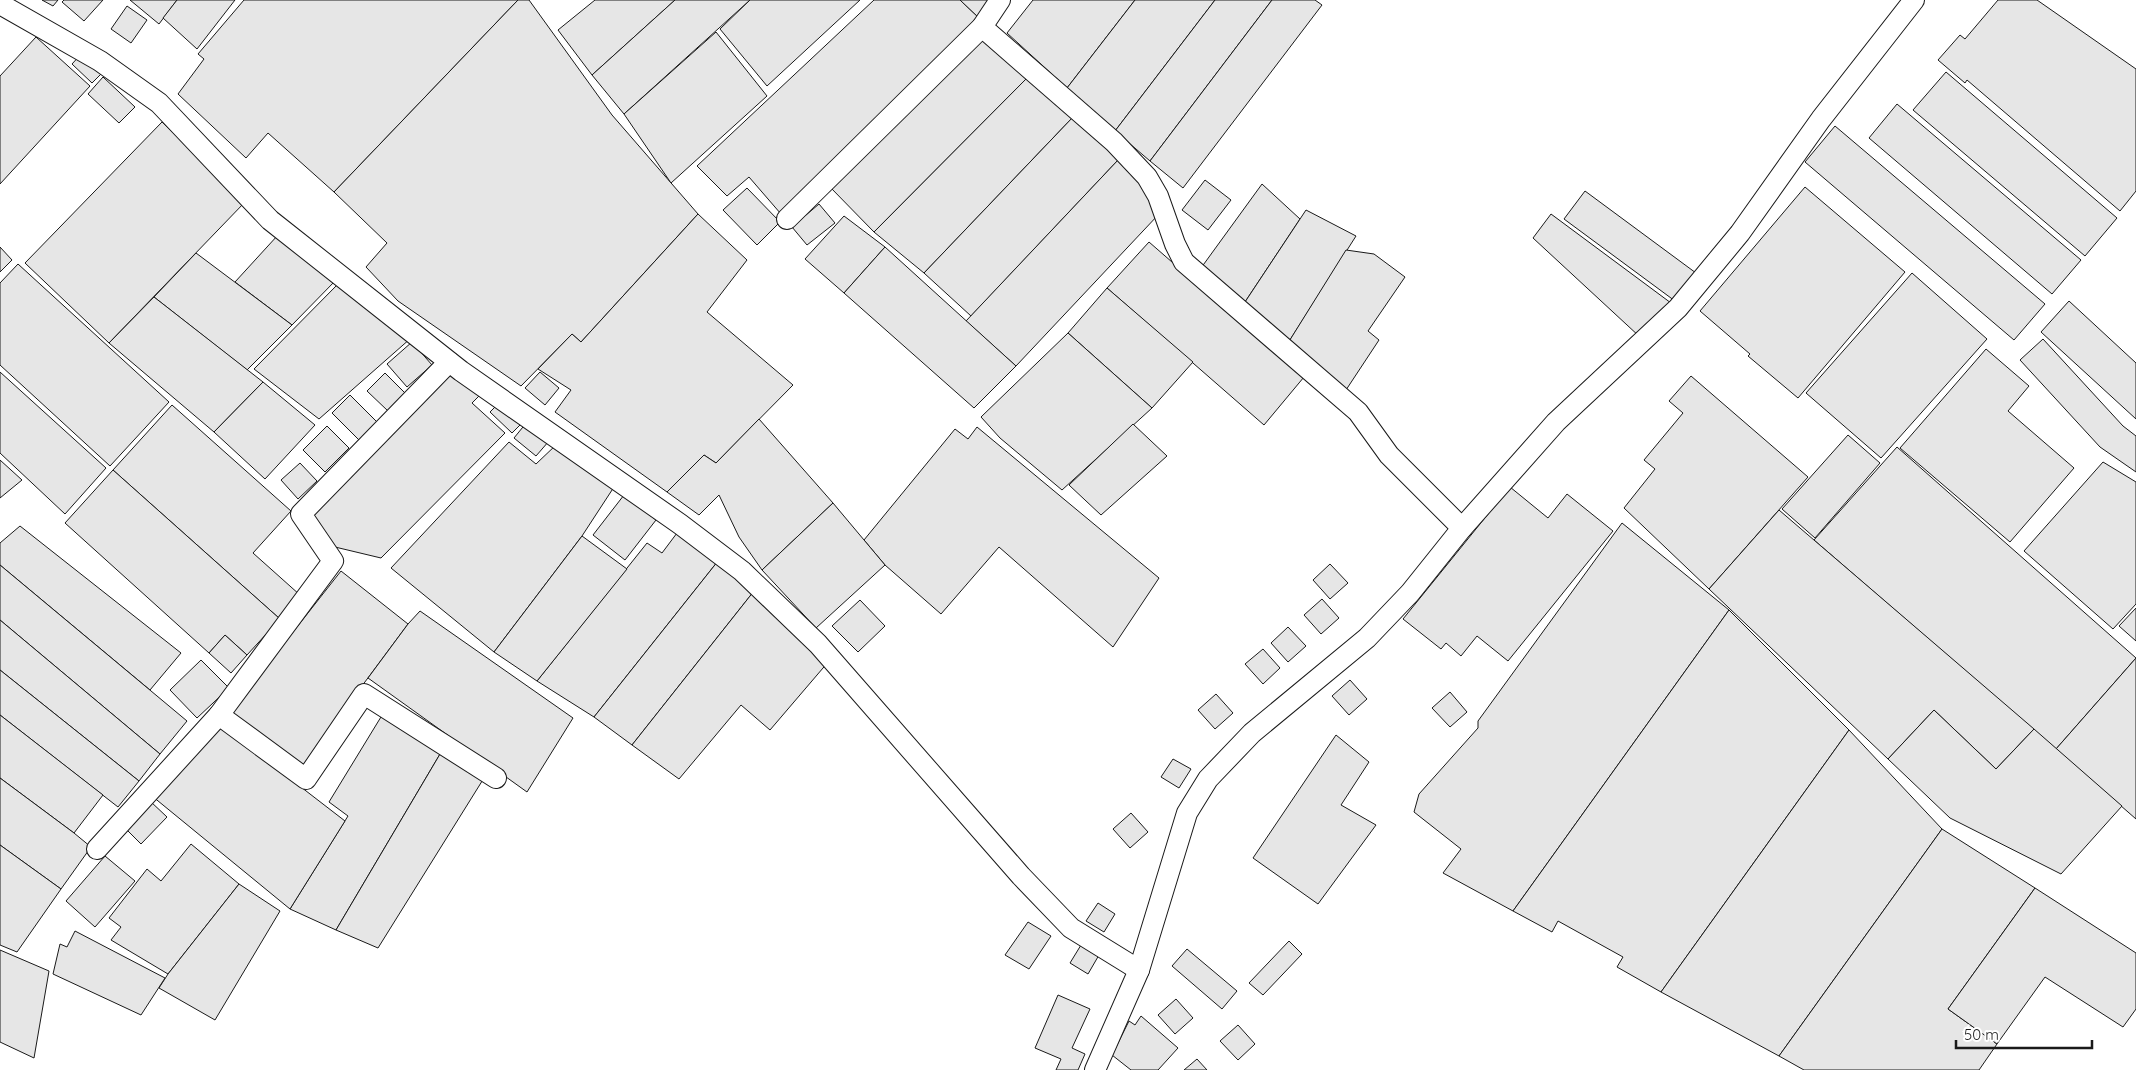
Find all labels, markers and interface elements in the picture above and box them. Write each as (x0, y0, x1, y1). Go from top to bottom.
scale bar (1956, 1018, 2092, 1050)
text: 50 m (1964, 1025, 1999, 1044)

